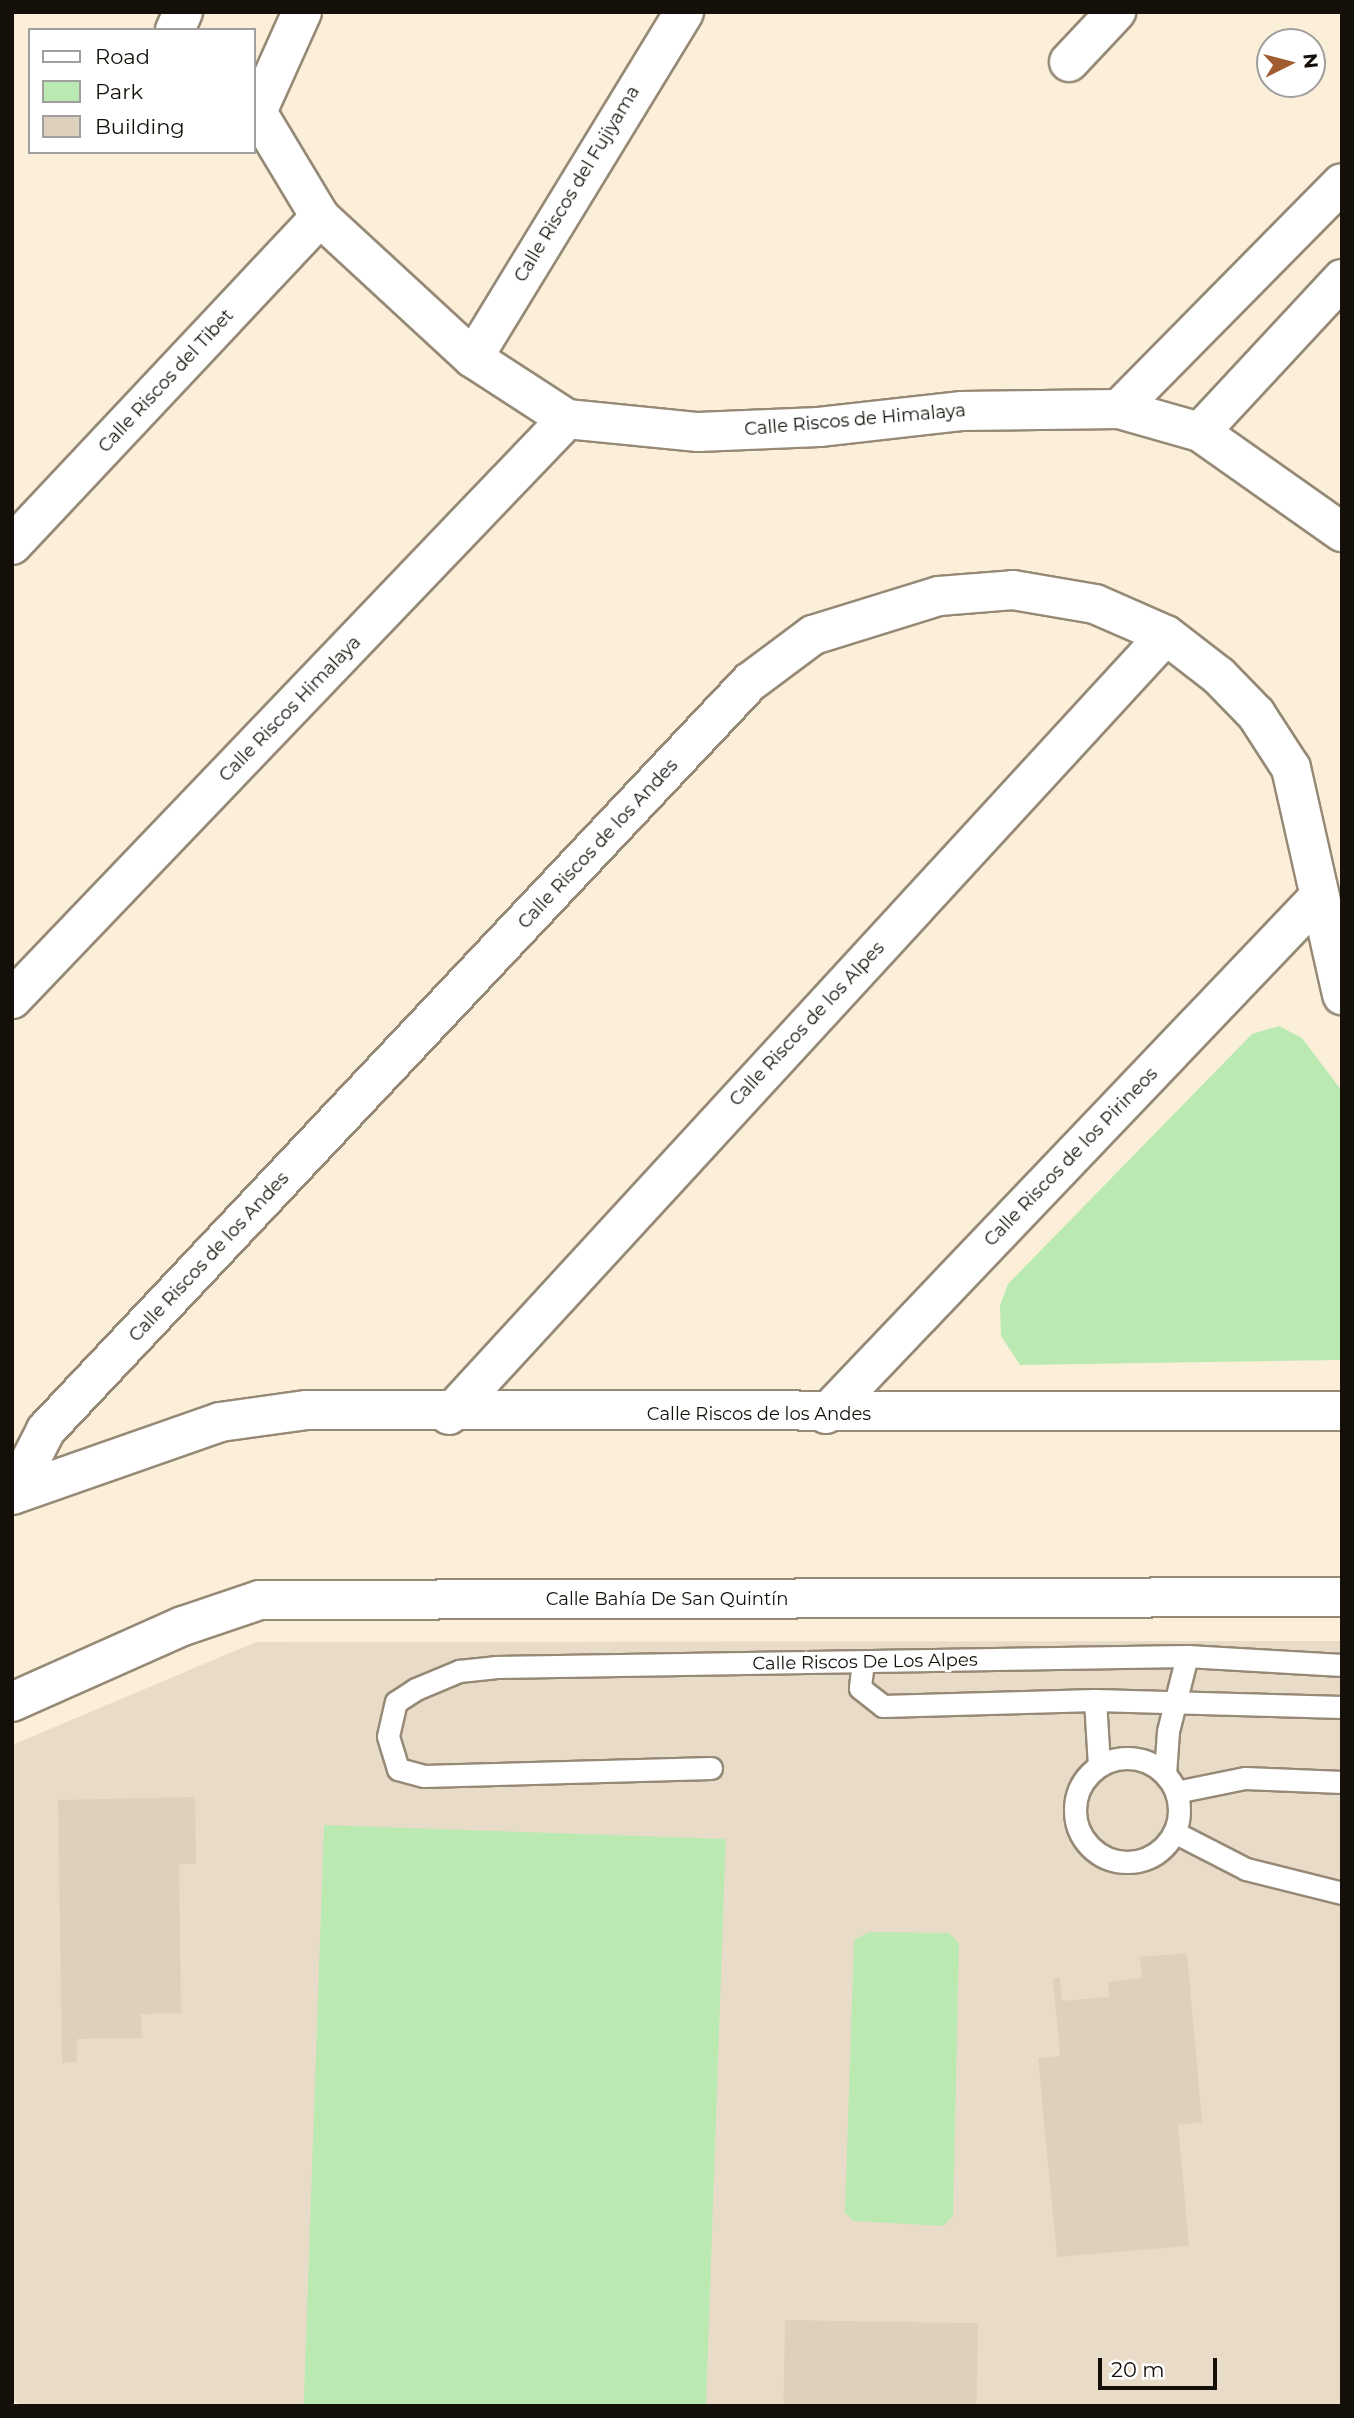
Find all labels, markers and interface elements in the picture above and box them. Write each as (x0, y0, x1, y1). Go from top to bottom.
legend (28, 28, 256, 154)
north arrow (1256, 28, 1326, 98)
text: Road (95, 44, 150, 69)
text: N (1298, 52, 1323, 70)
text: Park (95, 79, 143, 104)
street label: Calle Riscos del Fujiyama (510, 82, 644, 286)
text: Building (95, 114, 185, 139)
street label: Calle Riscos del Tibet (94, 305, 238, 457)
street label: Calle Riscos de Himalaya (743, 400, 967, 440)
street label: Calle Riscos Himalaya (215, 632, 365, 786)
street label: Calle Riscos de los Andes (514, 755, 682, 933)
street label: Calle Riscos de los Alpes (725, 937, 889, 1111)
street label: Calle Riscos de los Pirineos (980, 1063, 1162, 1251)
street label: Calle Riscos de los Andes (125, 1168, 293, 1346)
street label: Calle Riscos de los Andes (647, 1403, 871, 1425)
street label: Calle Bahía De San Quintín (546, 1588, 788, 1610)
street label: Calle Riscos De Los Alpes (752, 1649, 978, 1675)
scale bar (1102, 2344, 1221, 2388)
text: 20 m (1111, 2357, 1165, 2382)

